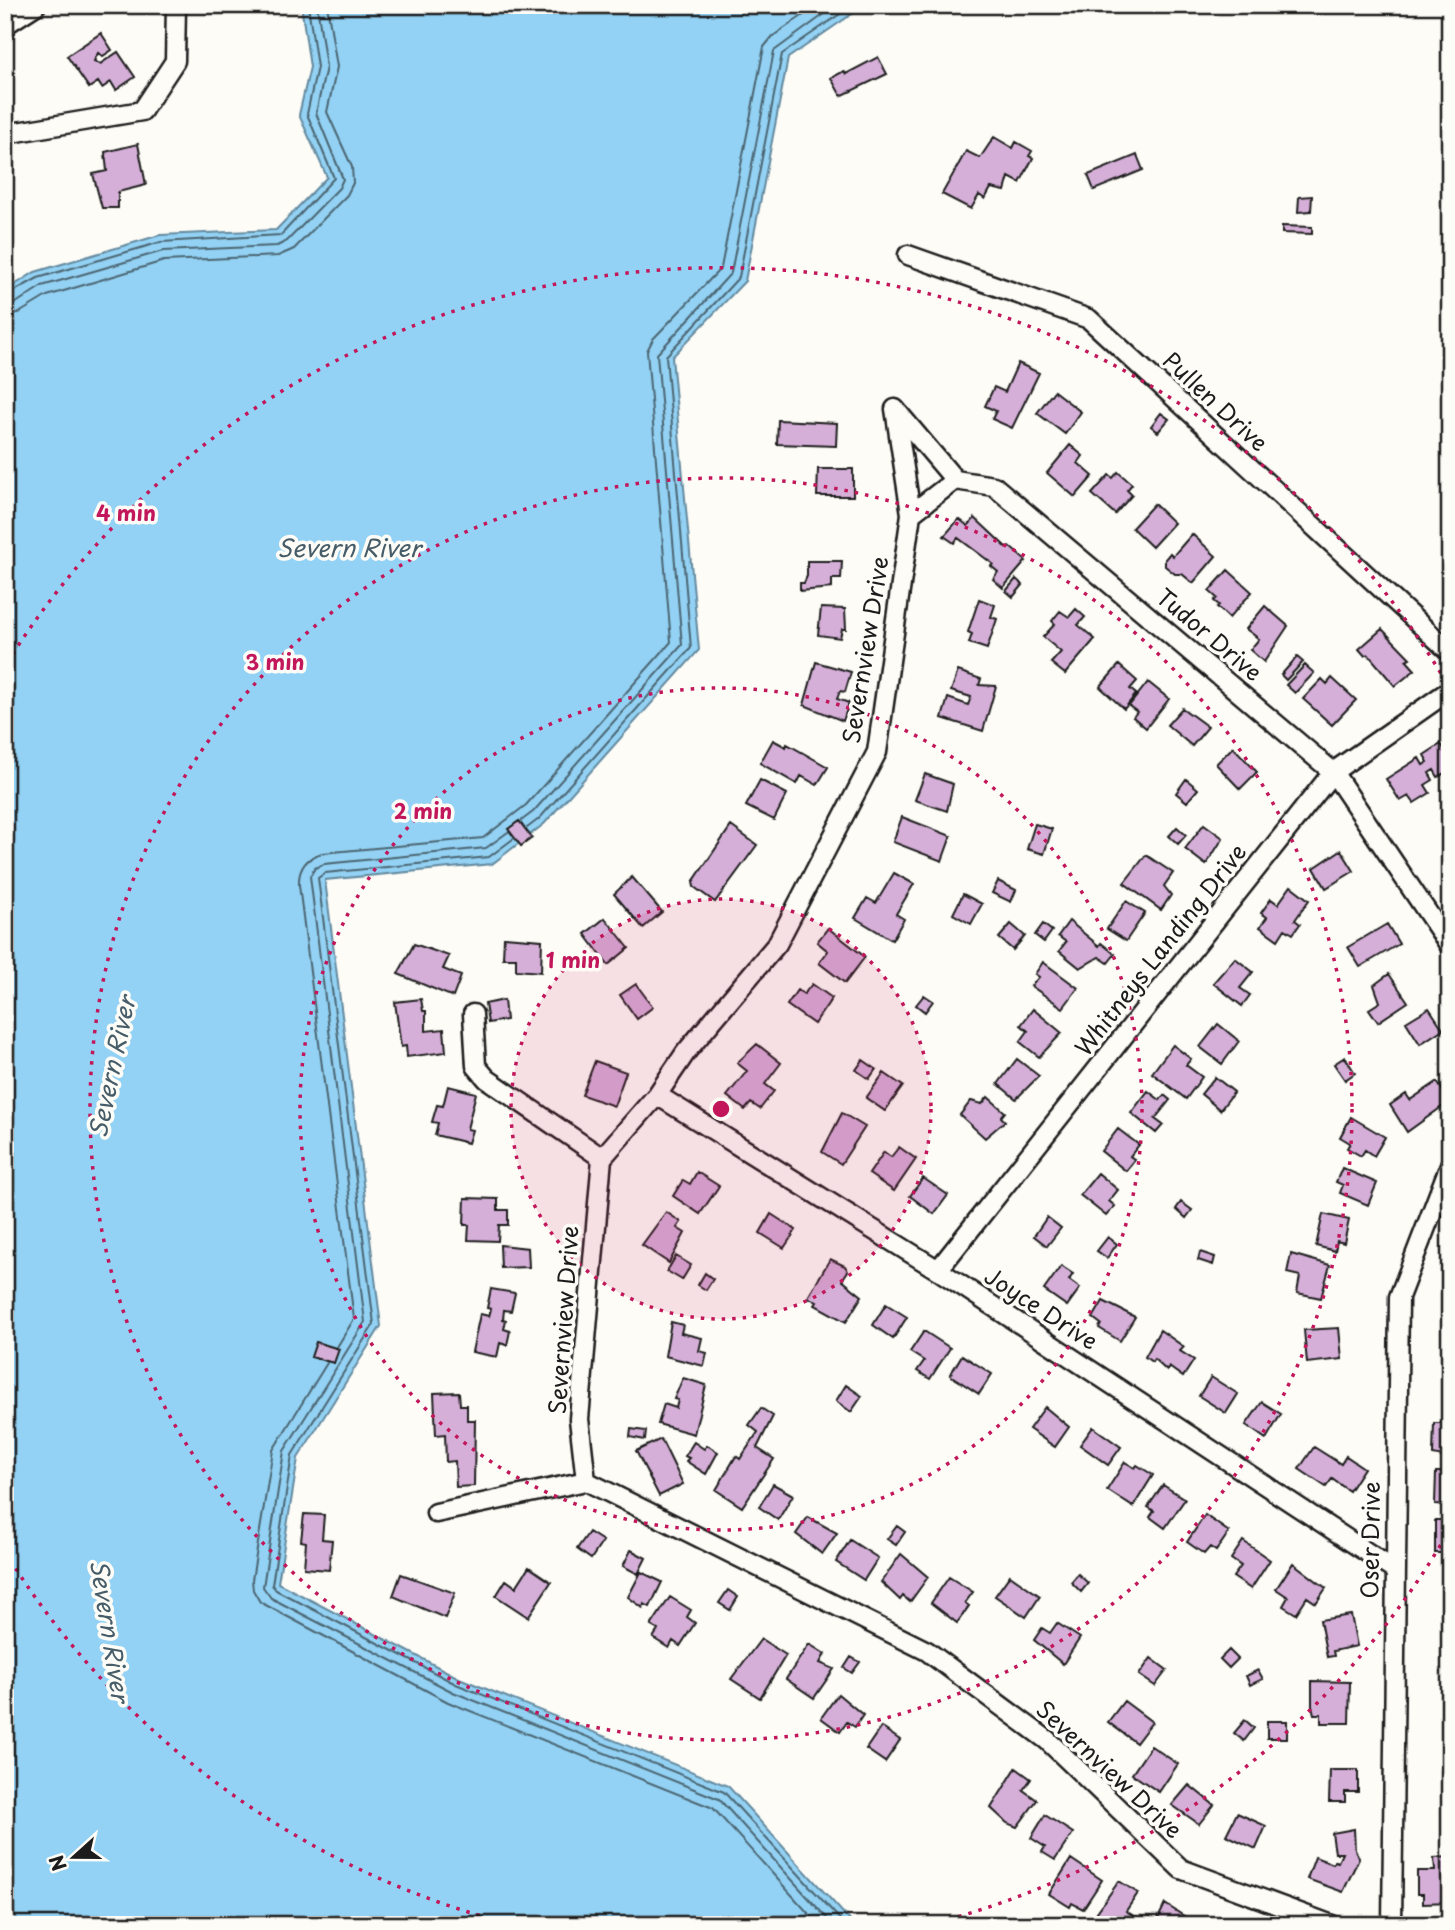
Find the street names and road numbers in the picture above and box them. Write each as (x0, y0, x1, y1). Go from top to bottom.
street label: Pullen Drive (1156, 343, 1277, 459)
street label: Severnview Drive (832, 554, 897, 746)
street label: Tudor Drive (1149, 579, 1270, 689)
street label: Whitneys Landing Drive (1066, 835, 1254, 1063)
street label: Severnview Drive (538, 1225, 587, 1415)
street label: Joyce Drive (978, 1258, 1105, 1358)
street label: Oser Drive (1351, 1481, 1388, 1599)
street label: Severnview Drive (1029, 1692, 1191, 1846)

